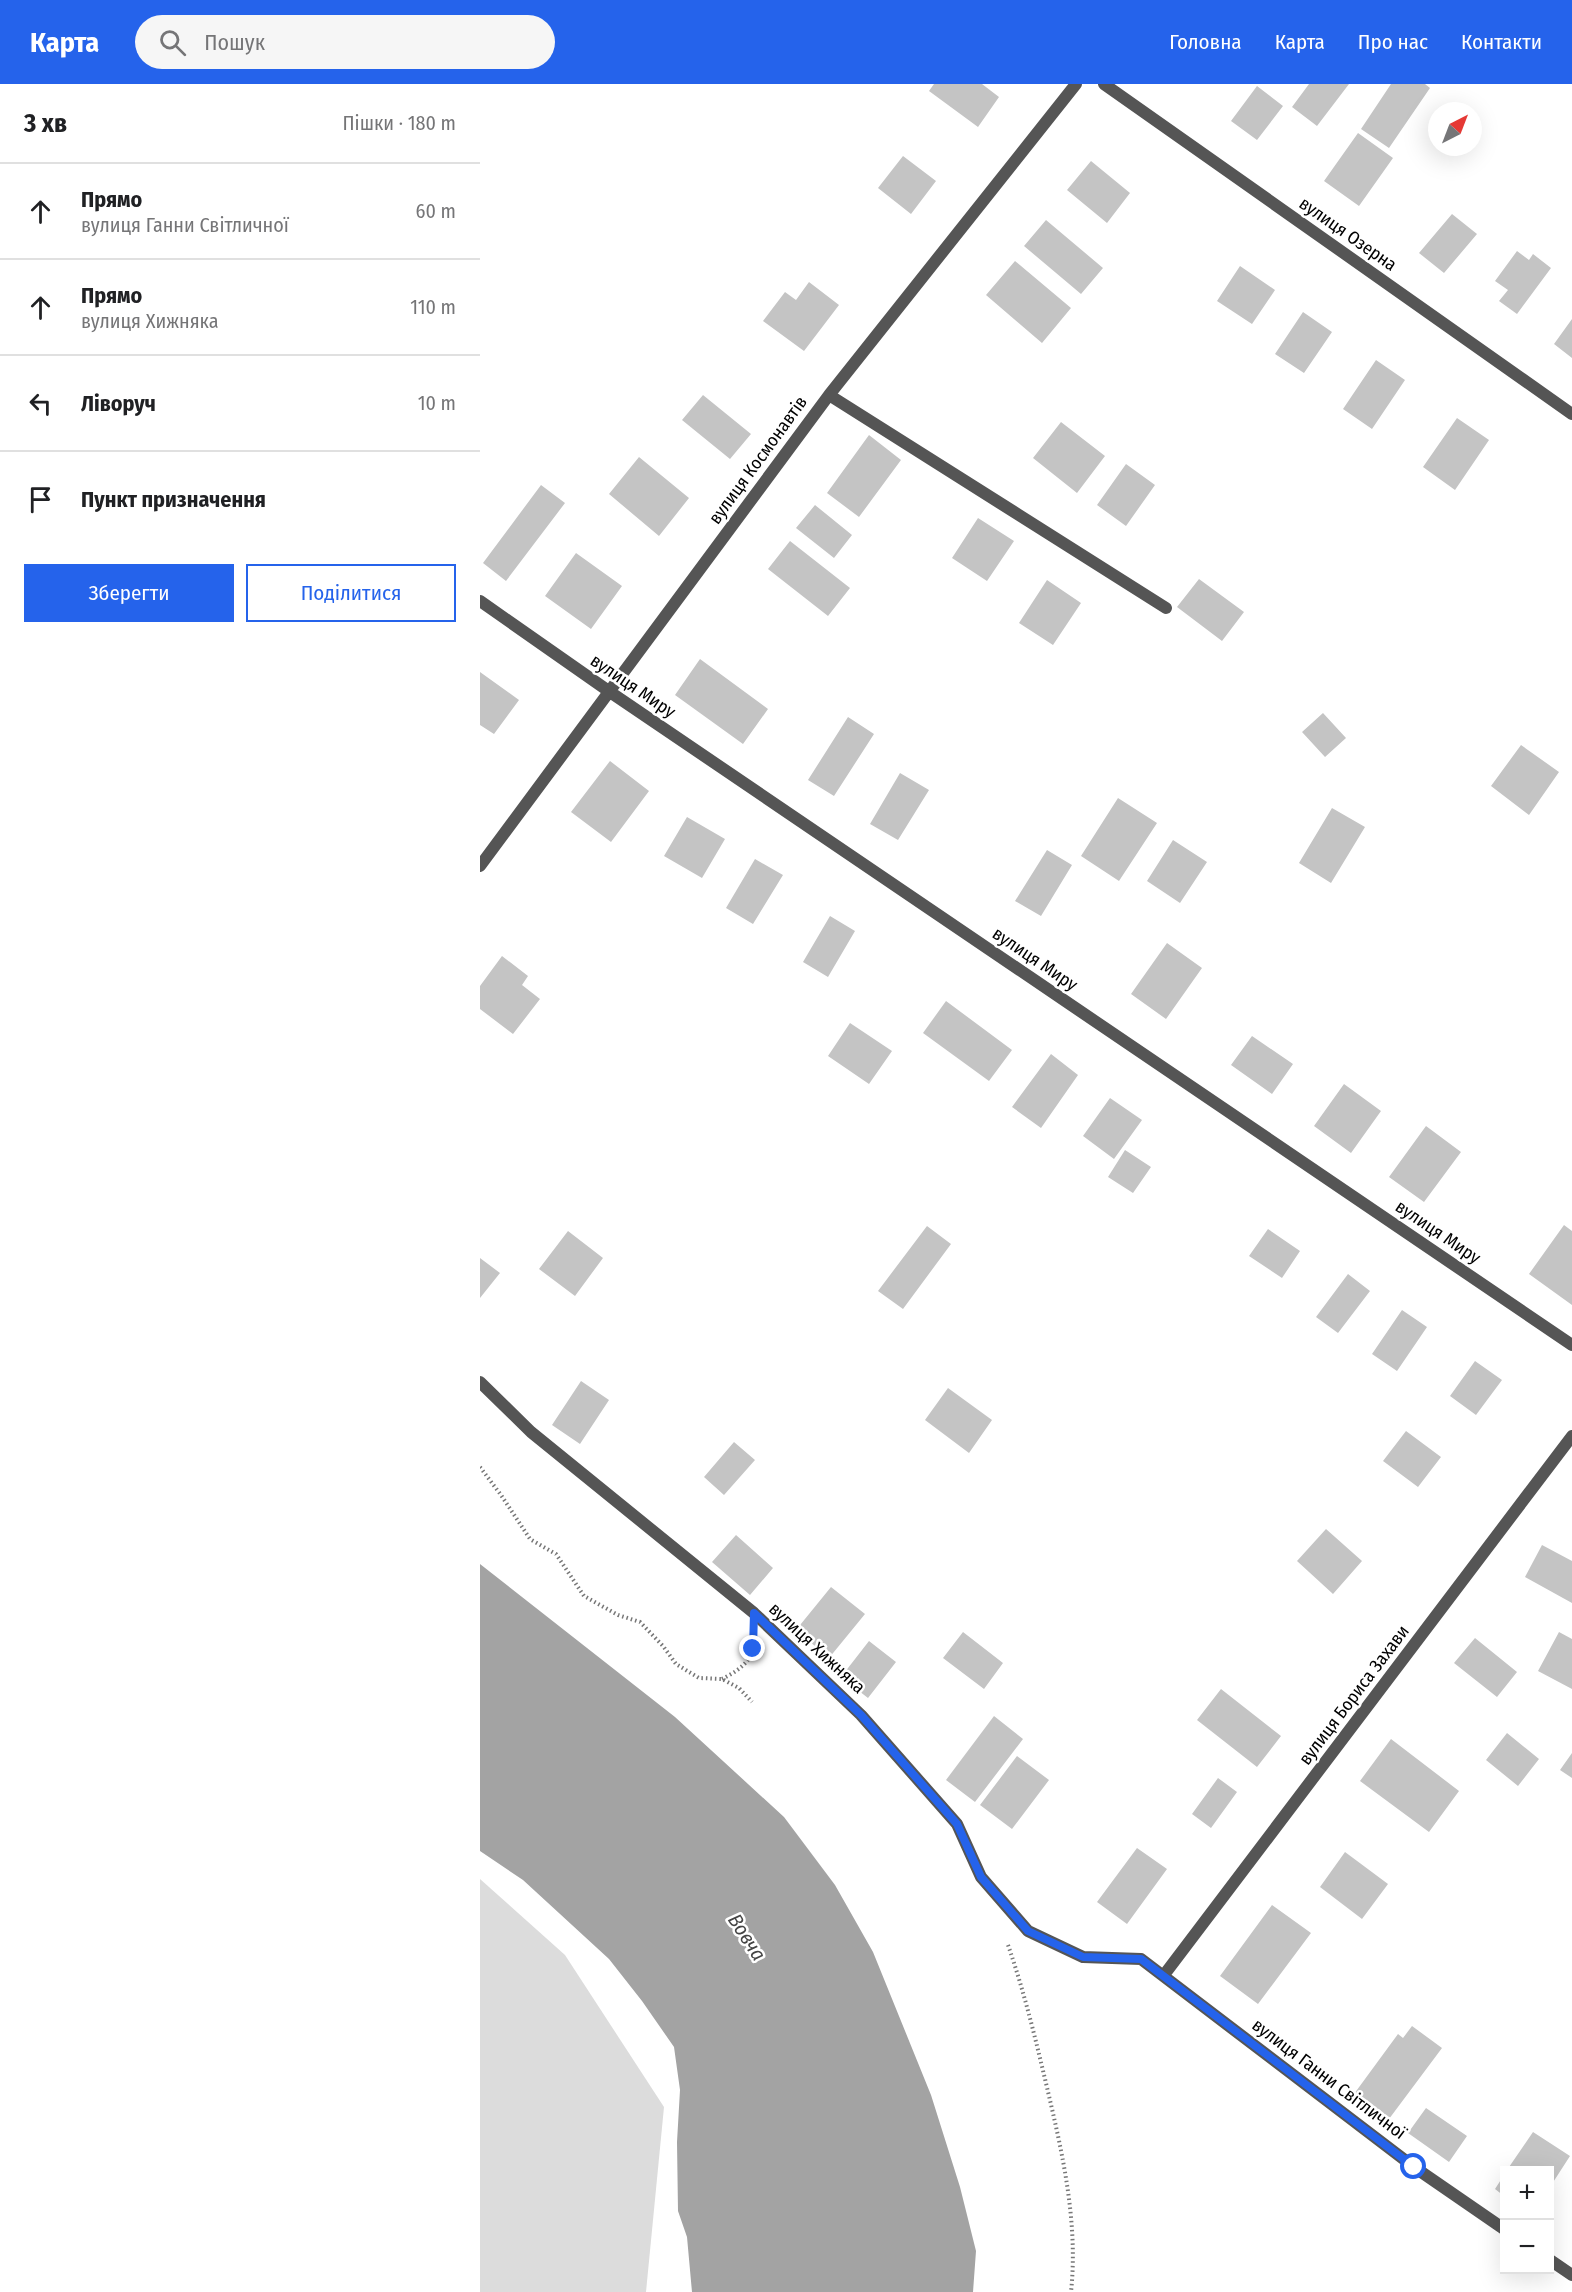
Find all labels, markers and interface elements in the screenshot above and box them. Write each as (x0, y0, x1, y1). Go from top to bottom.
search box (135, 15, 555, 69)
text: Карта (30, 26, 99, 59)
icon: search (156, 26, 189, 59)
text: Пошук (204, 29, 265, 56)
text: Головна (1169, 29, 1242, 55)
text: Карта (1275, 29, 1325, 55)
text: Про нас (1358, 29, 1428, 55)
text: Контакти (1461, 29, 1542, 55)
north arrow (1428, 102, 1482, 156)
text: 3 хв (24, 108, 67, 139)
text: Пішки · 180 m (343, 111, 456, 135)
text: Прямо (81, 186, 142, 213)
street label: вулиця Озерна (1295, 192, 1401, 276)
icon: ahead (24, 195, 57, 228)
text: 60 m (416, 199, 456, 223)
text: вулиця Ганни Світличної (81, 213, 289, 237)
text: Прямо (81, 282, 142, 309)
icon: ahead (24, 291, 57, 324)
text: 110 m (410, 295, 456, 319)
text: вулиця Хижняка (81, 309, 218, 333)
icon: left (24, 387, 57, 420)
text: Ліворуч (81, 390, 156, 417)
text: 10 m (418, 391, 456, 415)
street label: вулиця Космонавтів (704, 392, 812, 528)
icon: arrive (24, 483, 57, 516)
text: Пункт призначення (81, 486, 266, 513)
button: Зберегти (24, 564, 234, 622)
button: Поділитися (246, 564, 456, 622)
street label: вулиця Миру (586, 649, 680, 723)
street label: вулиця Миру (988, 922, 1082, 996)
street label: вулиця Миру (1391, 1195, 1485, 1269)
street label: вулиця Хижняка (764, 1598, 870, 1698)
street label: вулиця Бориса Захави (1294, 1621, 1414, 1769)
route end (739, 1635, 765, 1661)
water label: Вовча (723, 1909, 771, 1965)
street label: вулиця Ганни Світличної (1248, 2014, 1411, 2144)
route start (1400, 2153, 1426, 2179)
map controls (1500, 2166, 1554, 2274)
button: + (1500, 2166, 1554, 2220)
button: − (1500, 2220, 1554, 2274)

